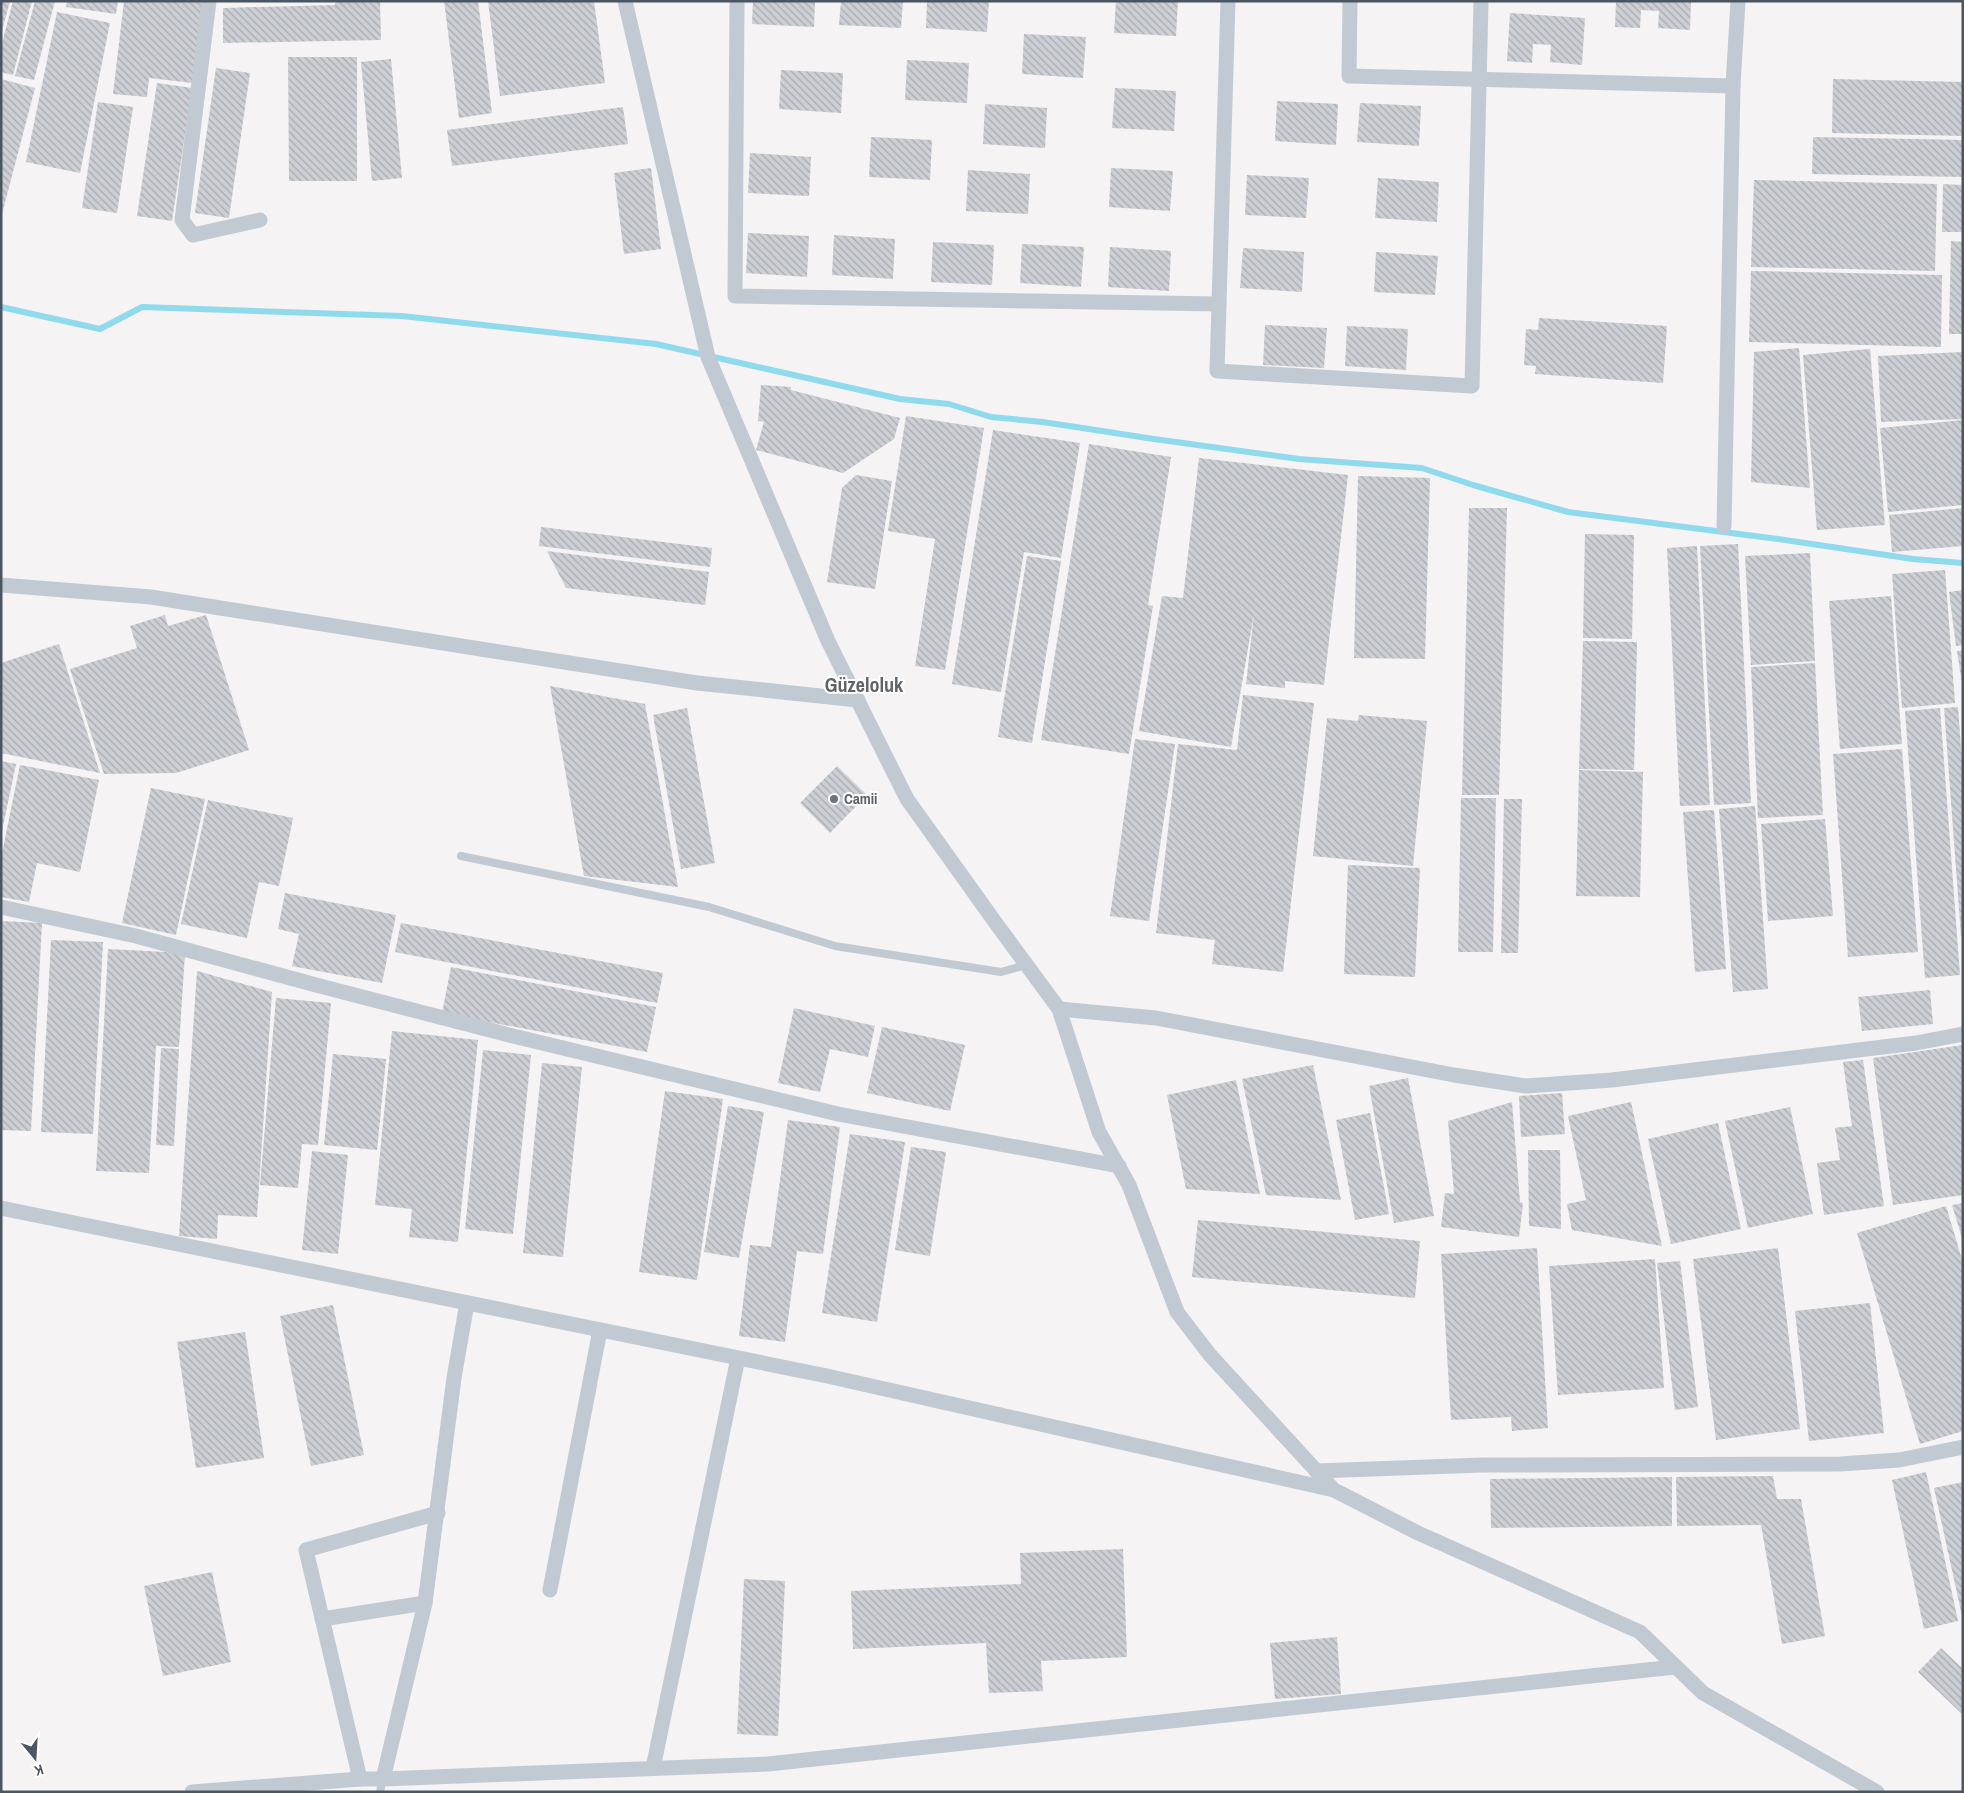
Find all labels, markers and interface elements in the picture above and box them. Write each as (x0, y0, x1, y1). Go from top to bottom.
district label: Güzeloluk (825, 671, 904, 698)
place label: Camii (844, 788, 878, 809)
marker: Camii (828, 793, 840, 805)
north arrow (10, 1733, 60, 1783)
text: K (32, 1761, 46, 1780)

